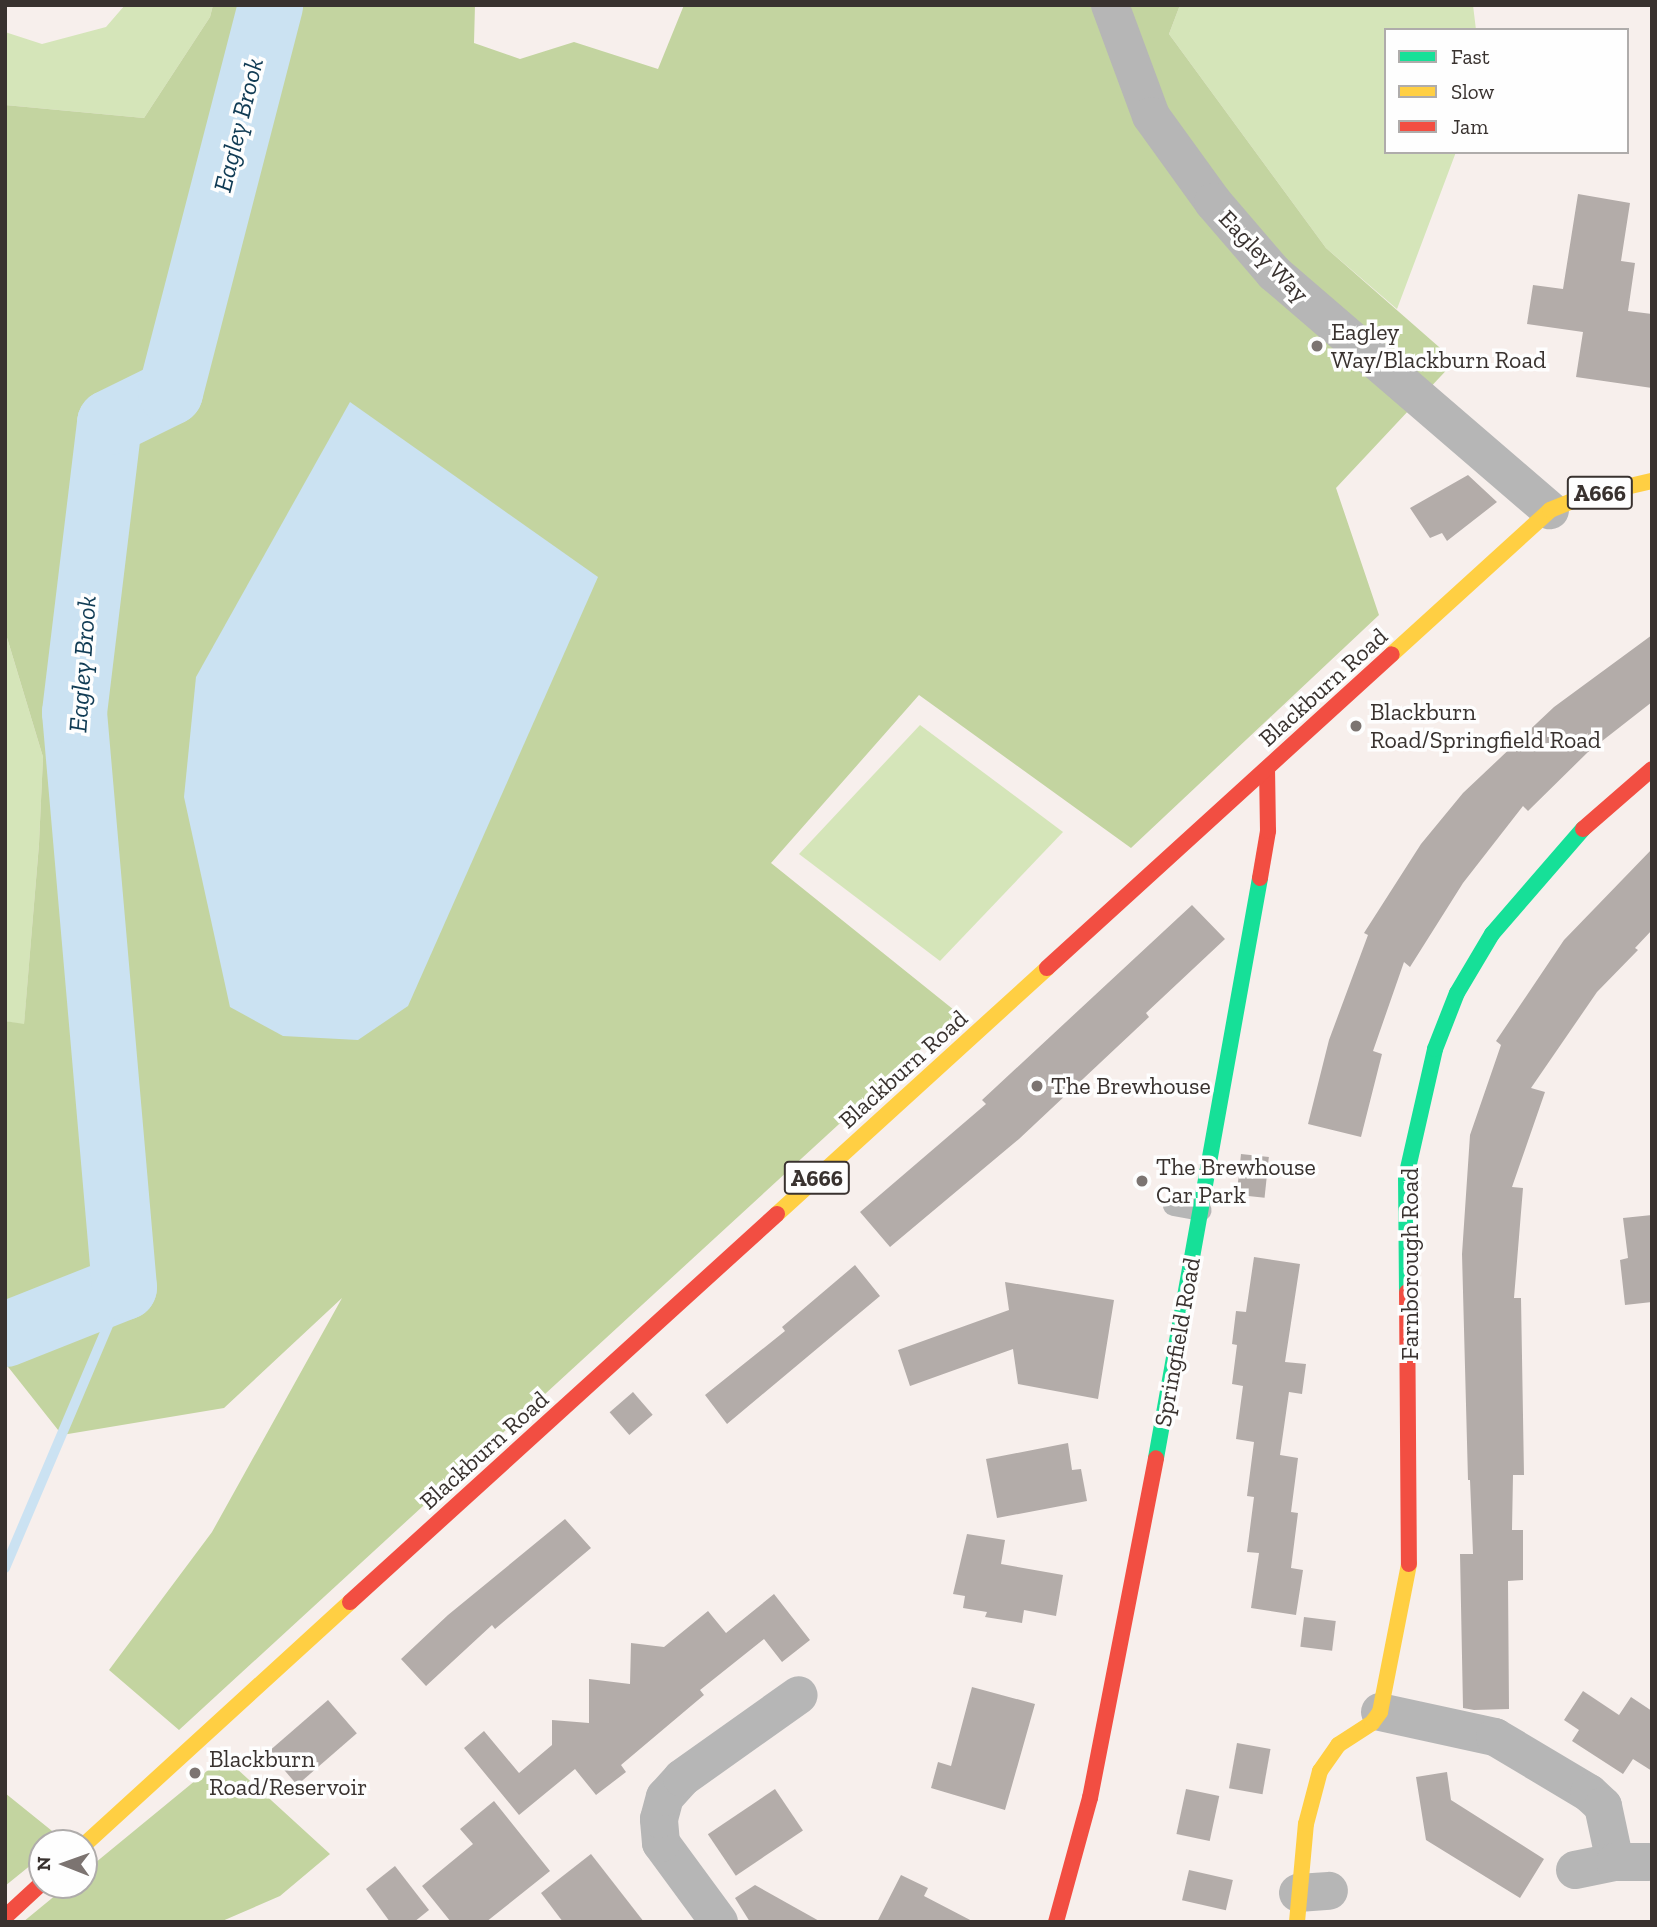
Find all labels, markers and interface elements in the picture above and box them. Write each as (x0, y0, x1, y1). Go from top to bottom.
legend (1384, 28, 1629, 154)
text: Fast (1451, 44, 1490, 69)
water label: Eagley Brook (207, 55, 271, 195)
text: Slow (1451, 79, 1494, 104)
text: Jam (1451, 114, 1488, 139)
street label: Eagley Way (1212, 203, 1316, 309)
place label: Eagley Way/Blackburn Road (1331, 318, 1546, 374)
marker: Eagley Way/Blackburn Road (1309, 338, 1325, 354)
road number: A666 (1567, 474, 1633, 512)
water label: Eagley Brook (63, 595, 103, 733)
street label: Blackburn Road (1253, 622, 1393, 752)
place label: Blackburn Road/Springfield Road (1370, 698, 1601, 754)
marker: Blackburn Road/Springfield Road (1348, 718, 1364, 734)
street label: Blackburn Road (833, 1004, 973, 1134)
place label: The Brewhouse (1051, 1072, 1211, 1100)
marker: The Brewhouse (1029, 1078, 1045, 1094)
place label: The Brewhouse Car Park (1156, 1153, 1316, 1209)
road number: A666 (784, 1158, 850, 1198)
street label: Farnborough Road (1396, 1167, 1424, 1361)
marker: The Brewhouse Car Park (1134, 1173, 1150, 1189)
street label: Springfield Road (1148, 1255, 1206, 1429)
street label: Blackburn Road (414, 1385, 554, 1515)
place label: Blackburn Road/Reservoir (209, 1745, 367, 1801)
marker: Blackburn Road/Reservoir (187, 1765, 203, 1781)
north arrow (28, 1829, 98, 1899)
text: N (32, 1856, 55, 1871)

